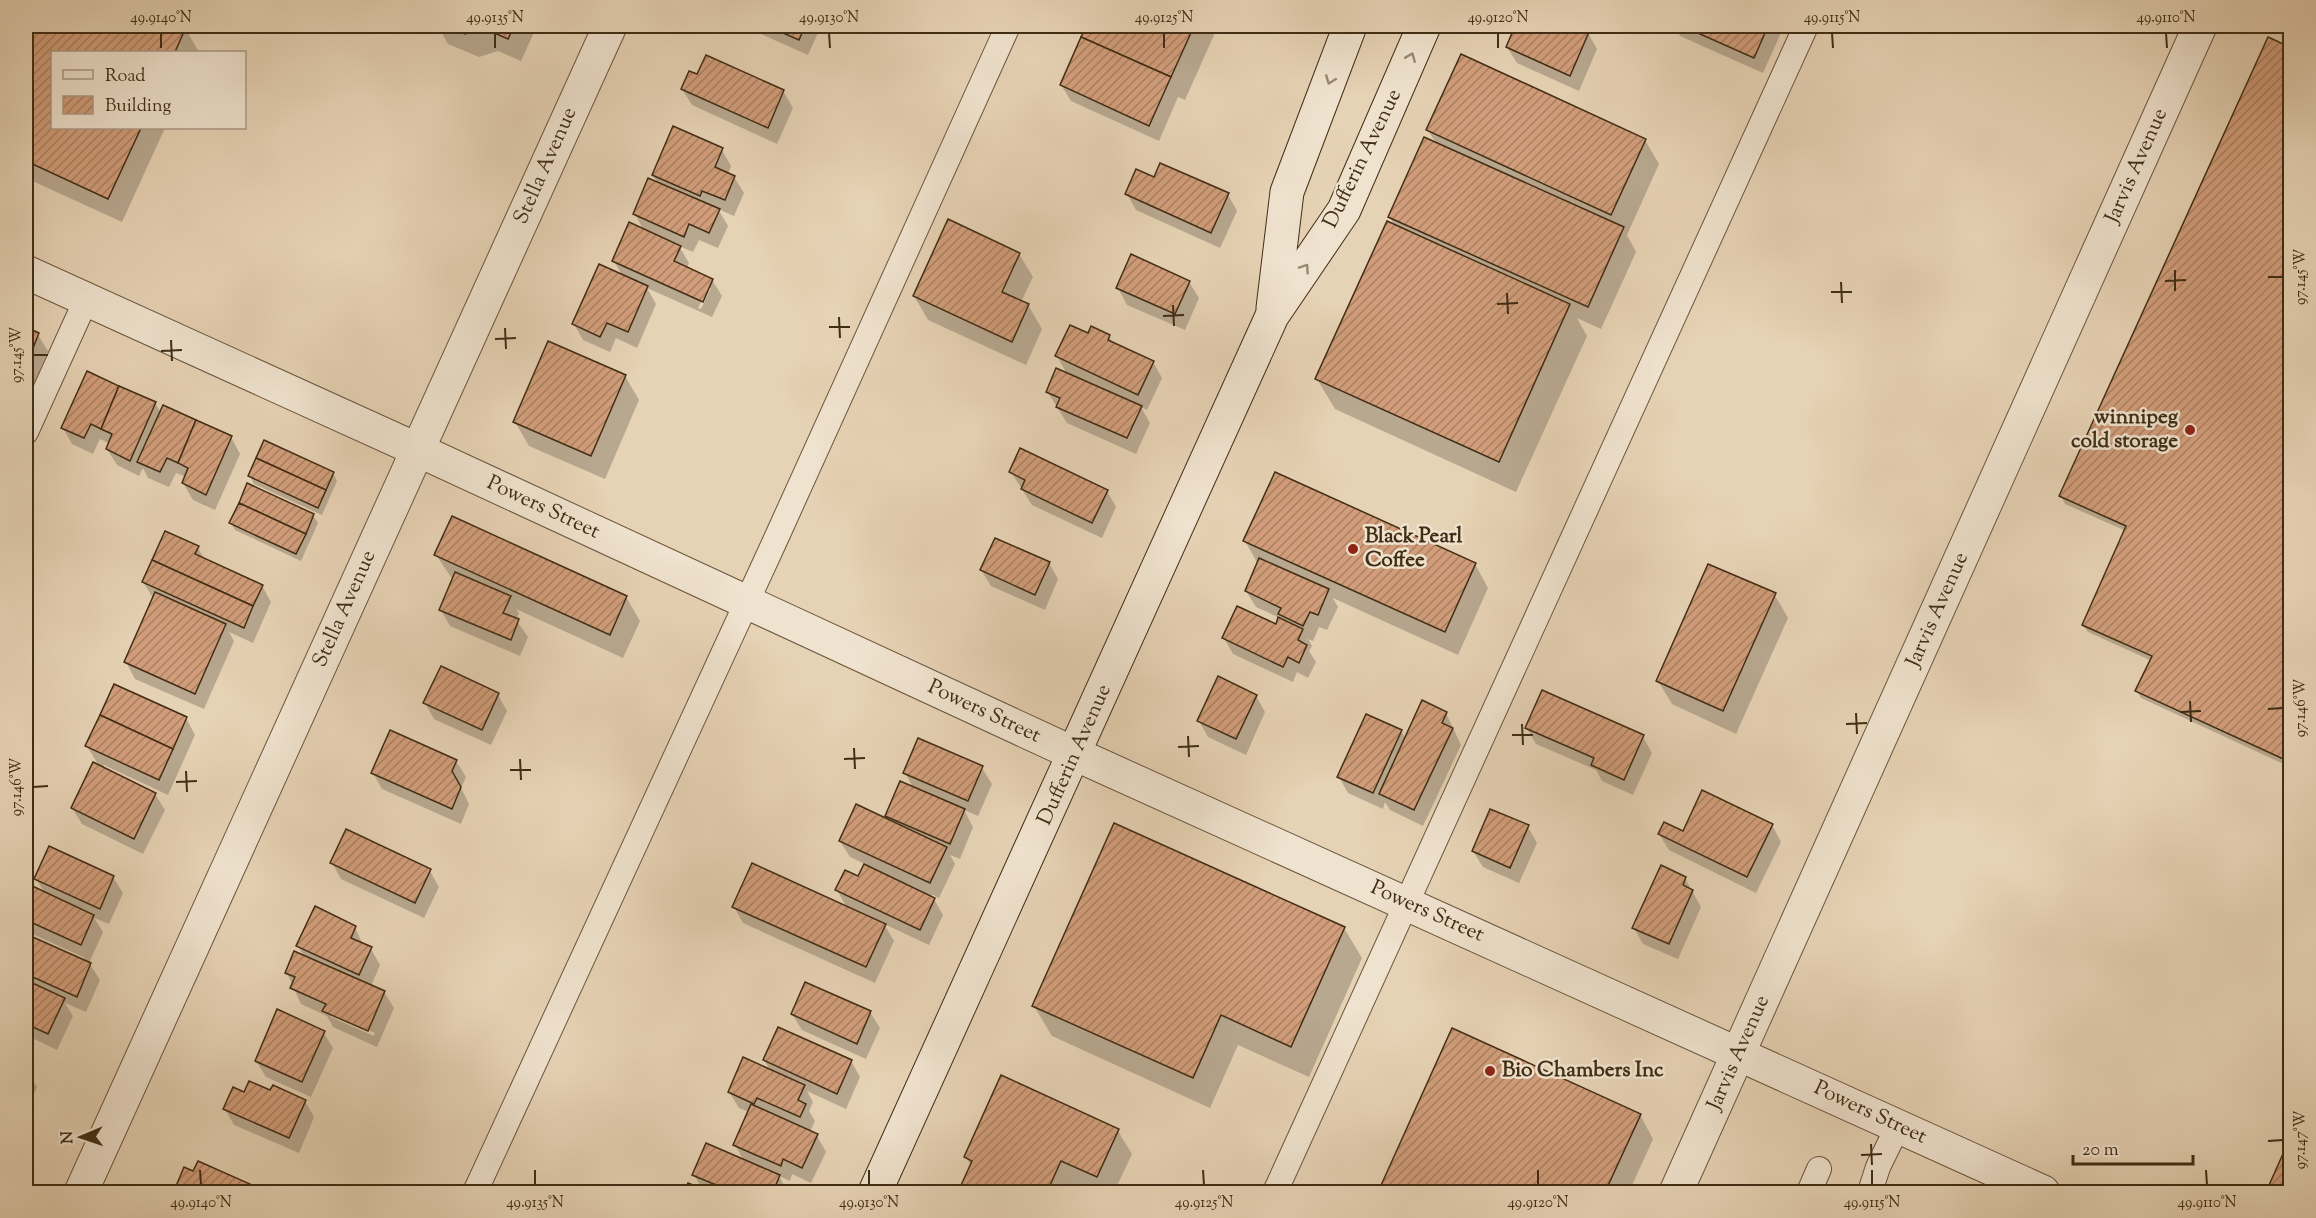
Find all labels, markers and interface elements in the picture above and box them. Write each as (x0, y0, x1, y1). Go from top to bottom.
text: 49.9140°N (130, 8, 192, 29)
text: 49.9135°N (466, 8, 524, 29)
text: 49.9130°N (799, 8, 859, 29)
text: 49.9125°N (1135, 8, 1193, 29)
text: 49.9120°N (1467, 8, 1529, 29)
text: 49.9115°N (1804, 8, 1860, 29)
text: 49.9110°N (2136, 8, 2196, 29)
legend (51, 51, 246, 129)
one-way arrow (1404, 52, 1416, 63)
text: Road (105, 64, 145, 90)
one-way arrow (1324, 74, 1337, 85)
street label: Dufferin Avenue (1316, 84, 1410, 234)
text: Building (105, 94, 171, 120)
street label: Stella Avenue (507, 103, 585, 229)
street label: Jarvis Avenue (2098, 104, 2176, 229)
text: 97.145°W (2291, 249, 2312, 305)
one-way arrow (1298, 263, 1309, 274)
text: 97.145°W (7, 327, 28, 383)
place label: winnipeg cold storage (2071, 403, 2179, 457)
marker: winnipeg cold storage (2183, 423, 2197, 437)
street label: Powers Street (482, 469, 604, 547)
place label: Black Pearl Coffee (1365, 522, 1463, 576)
marker: Black Pearl Coffee (1346, 542, 1360, 556)
street label: Stella Avenue (306, 546, 384, 672)
street label: Jarvis Avenue (1899, 548, 1977, 673)
street label: Powers Street (923, 673, 1045, 751)
text: 97.146°W (2291, 678, 2312, 737)
street label: Dufferin Avenue (1030, 680, 1120, 830)
text: 97.146°W (7, 757, 28, 816)
street label: Powers Street (1365, 874, 1489, 950)
street label: Jarvis Avenue (1700, 991, 1778, 1116)
place label: Bio Chambers Inc (1502, 1056, 1664, 1086)
marker: Bio Chambers Inc (1483, 1064, 1497, 1078)
street label: Powers Street (1809, 1074, 1931, 1152)
north arrow (51, 1107, 111, 1167)
text: 97.147°W (2291, 1110, 2312, 1169)
scale bar (2073, 1128, 2193, 1166)
text: N (57, 1130, 80, 1144)
text: 20 m (2082, 1138, 2119, 1164)
text: 49.9140°N (170, 1193, 232, 1214)
text: 49.9135°N (506, 1193, 564, 1214)
text: 49.9130°N (839, 1193, 899, 1214)
text: 49.9125°N (1175, 1193, 1233, 1214)
text: 49.9120°N (1507, 1193, 1569, 1214)
text: 49.9115°N (1844, 1193, 1900, 1214)
text: 49.9110°N (2177, 1193, 2237, 1214)

